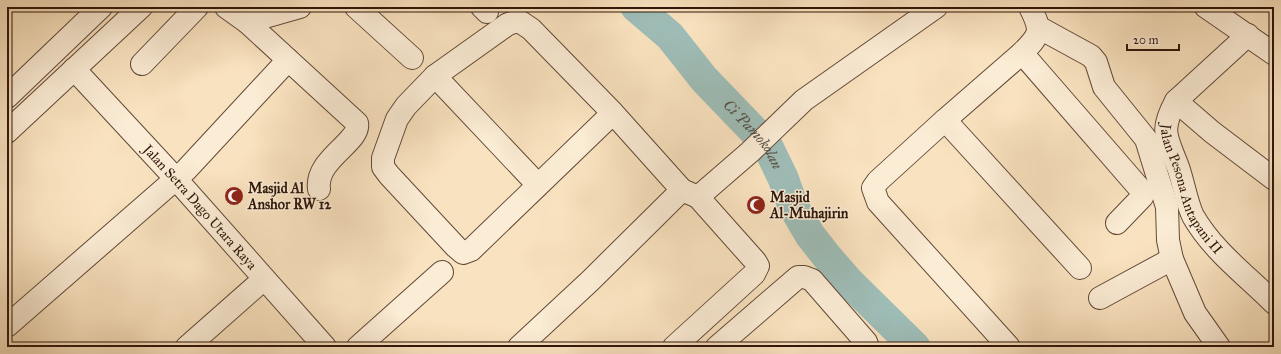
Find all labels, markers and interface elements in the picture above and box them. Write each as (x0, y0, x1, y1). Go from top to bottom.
scale bar (1127, 26, 1179, 52)
text: 20 m (1133, 33, 1159, 47)
water label: Ci Pamokolan (720, 96, 786, 172)
street label: Jalan Pesona Antapani II (1156, 121, 1226, 258)
street label: Jalan Setra Dago Utara Raya (137, 140, 260, 273)
place label: Masjid Al Anshor RW 12 (247, 180, 332, 213)
mosque icon: Masjid Al Anshor RW 12 (223, 185, 245, 207)
place label: Masjid Al-Muhajirin (769, 189, 849, 223)
mosque icon: Masjid Al-Muhajirin (745, 194, 767, 216)

